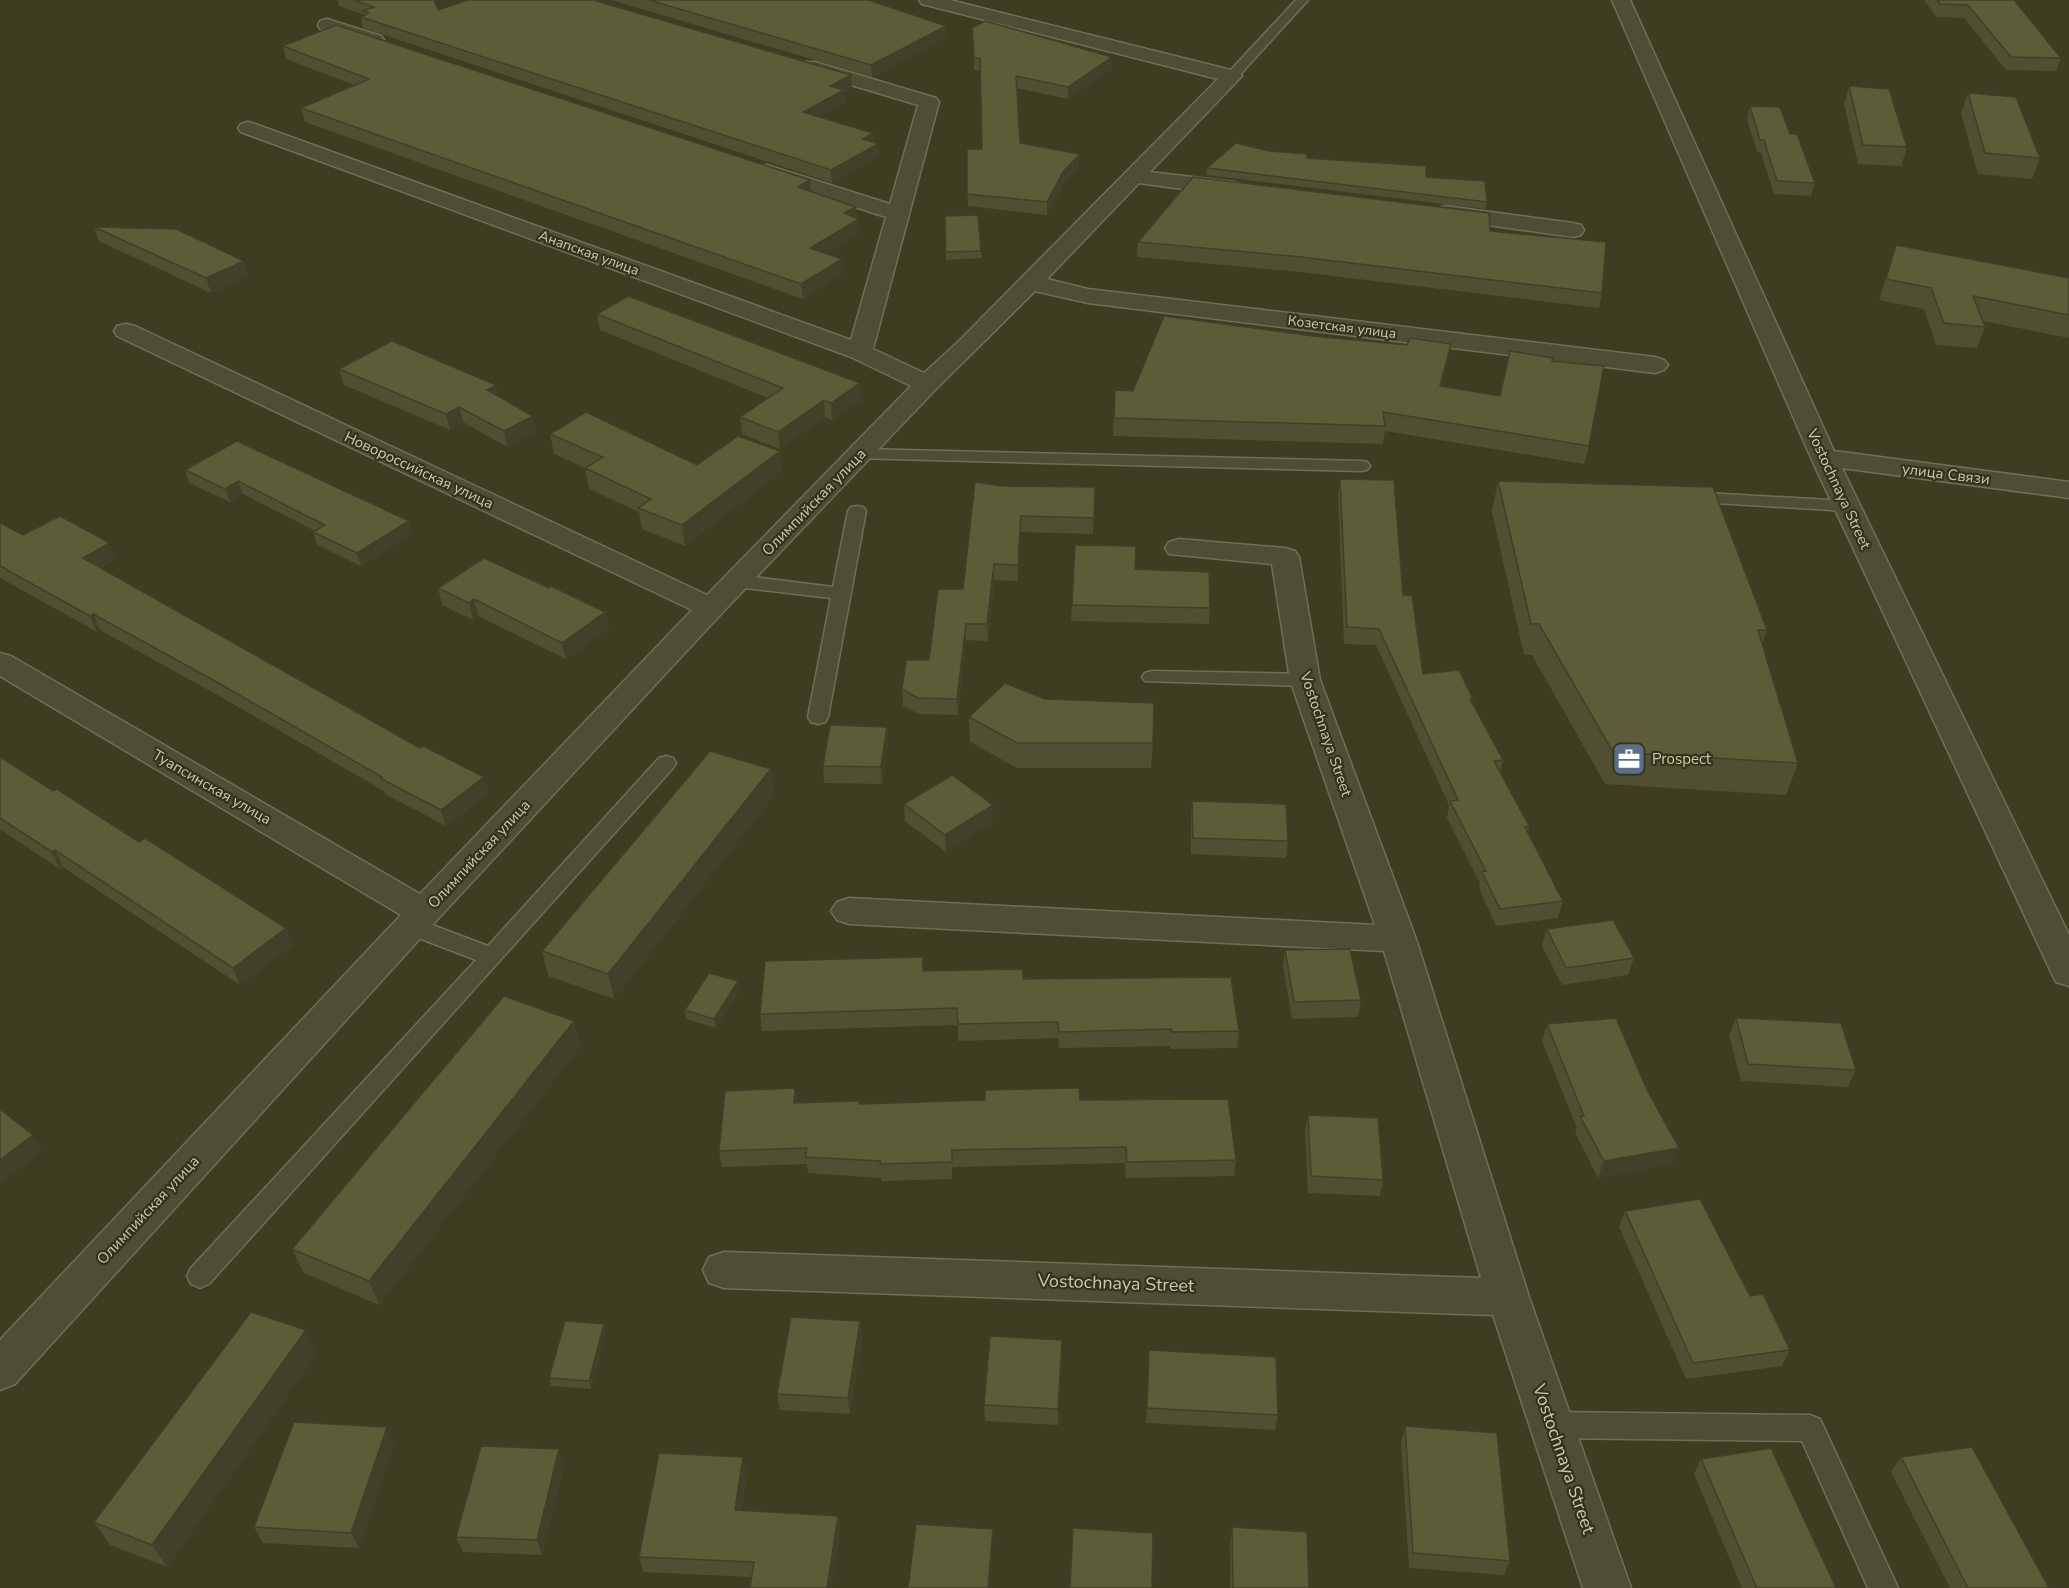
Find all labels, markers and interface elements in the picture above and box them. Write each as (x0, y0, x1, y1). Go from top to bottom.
street label: Анапская улица (536, 226, 642, 280)
street label: Козетская улица (1287, 311, 1397, 343)
street label: Vostochnaya Street (1802, 425, 1876, 553)
street label: Новороссийская улица (341, 427, 497, 513)
street label: Олимпийская улица (758, 444, 870, 560)
street label: улица Связи (1901, 459, 1991, 489)
street label: Vostochnaya Street (1295, 668, 1357, 800)
office icon: Prospect (1611, 741, 1647, 777)
street label: Туапсинская улица (149, 745, 275, 829)
place label: Prospect (1652, 749, 1712, 769)
street label: Олимпийская улица (423, 795, 535, 913)
street label: Олимпийская улица (92, 1151, 204, 1269)
street label: Vostochnaya Street (1036, 1268, 1195, 1298)
street label: Vostochnaya Street (1527, 1380, 1601, 1538)

